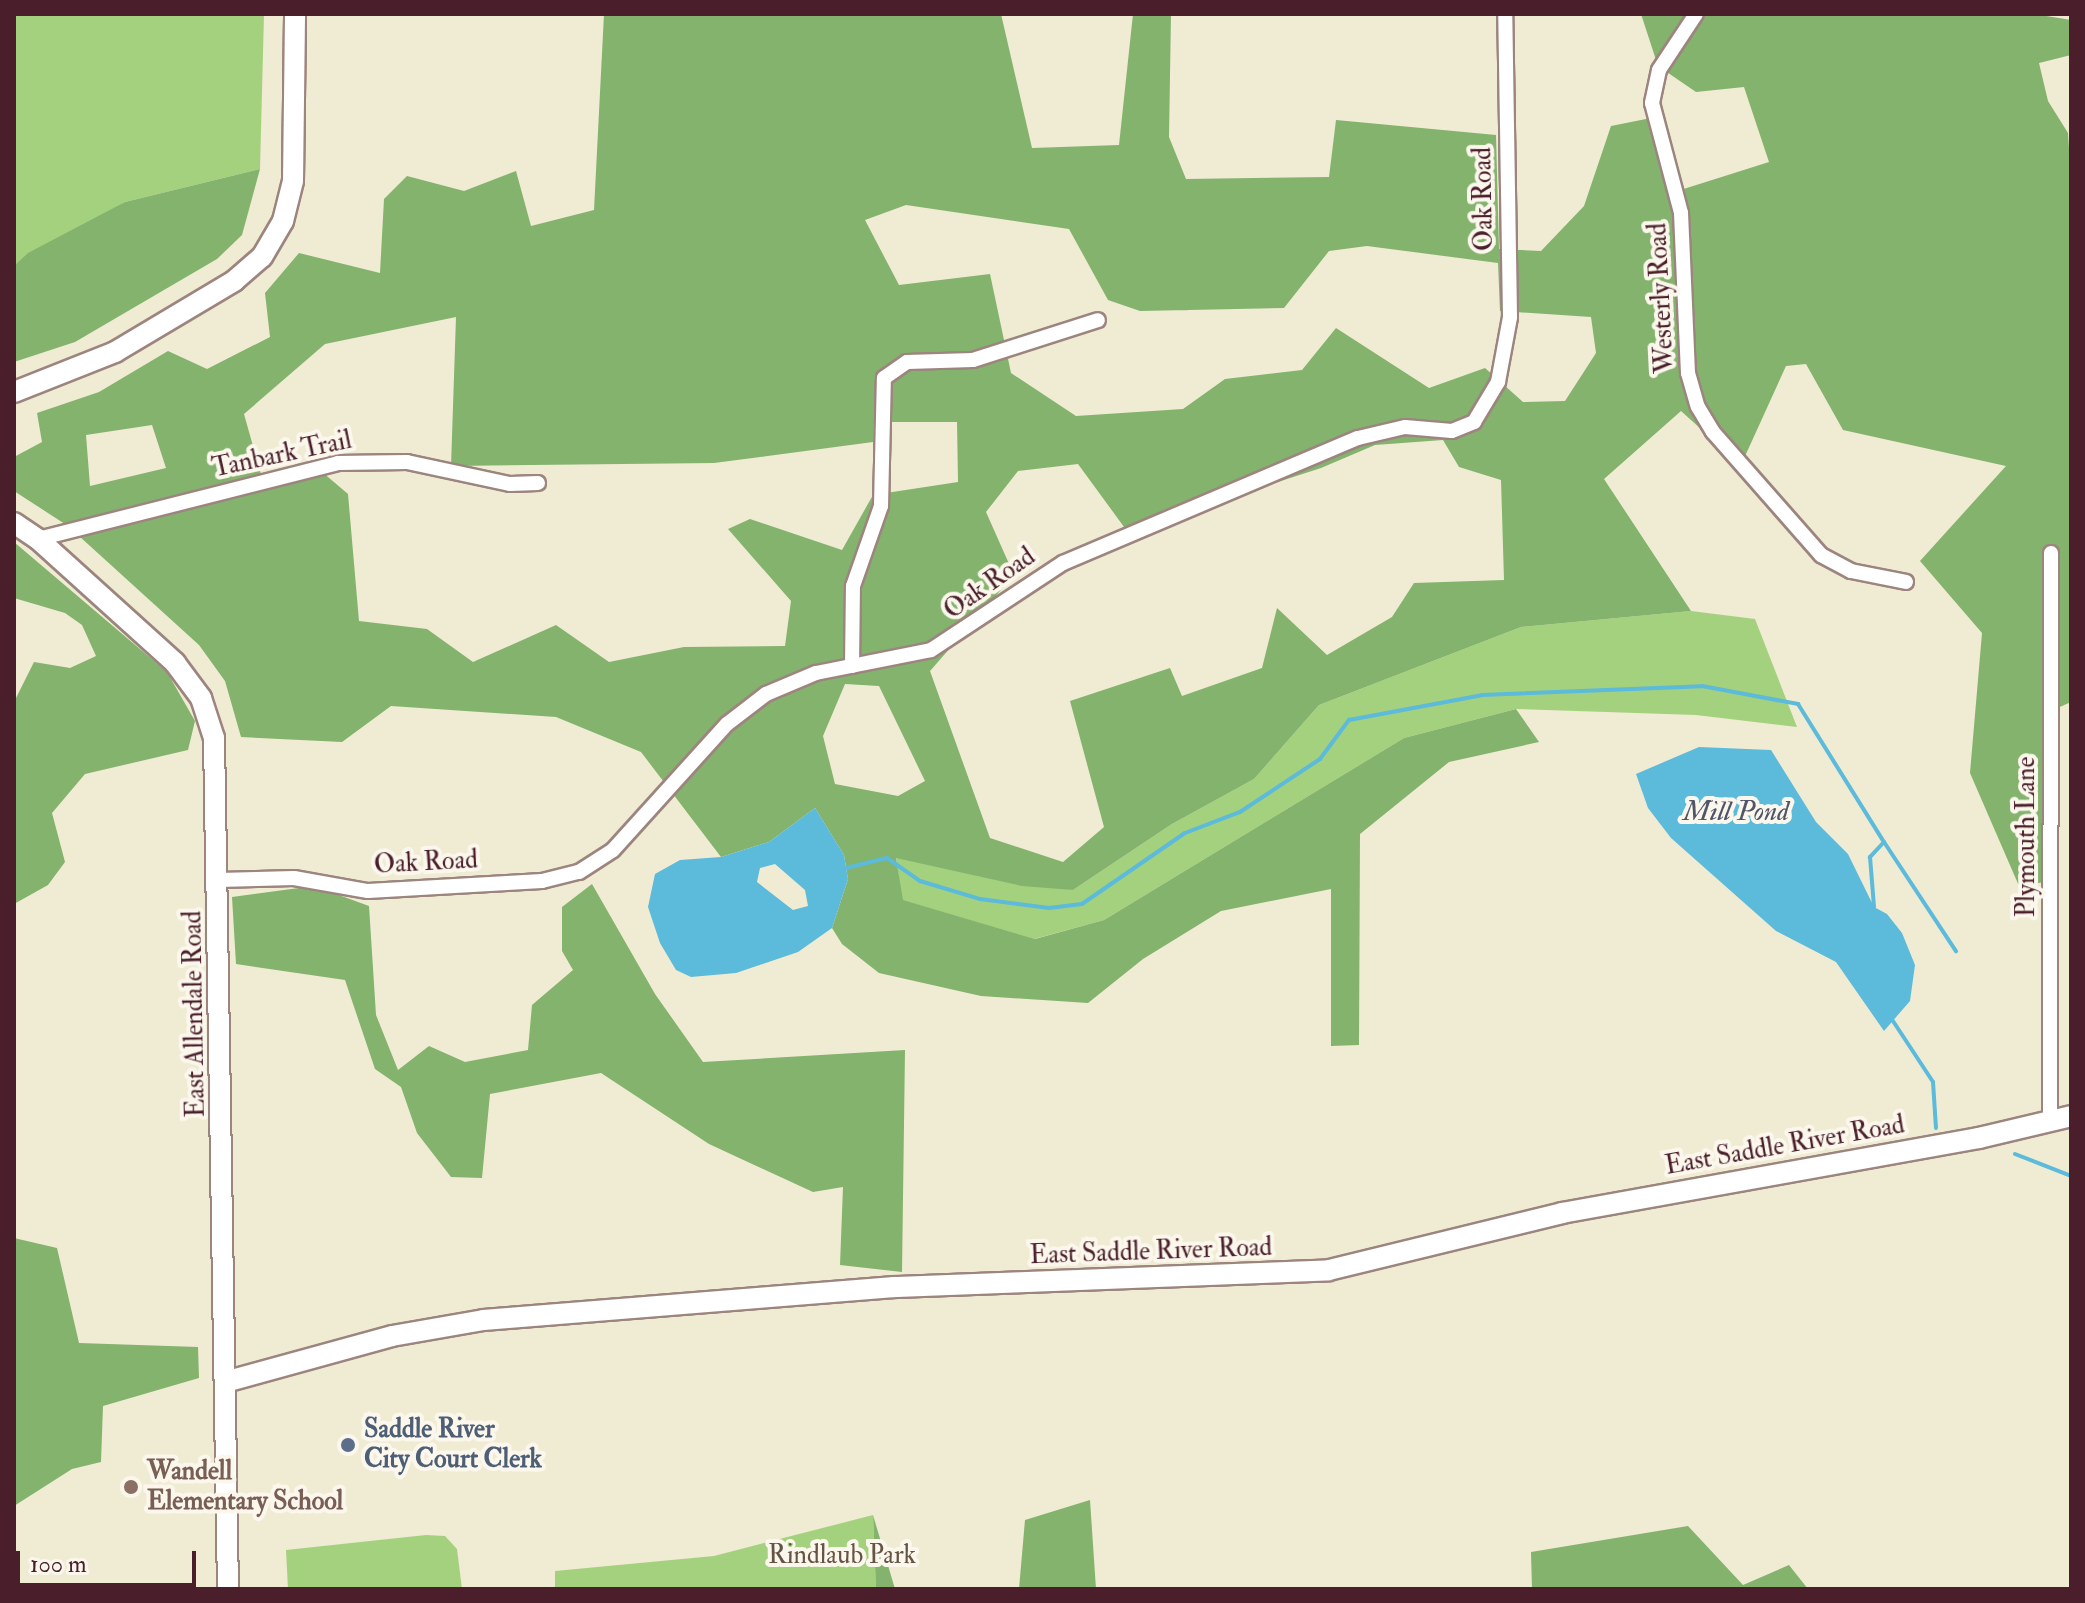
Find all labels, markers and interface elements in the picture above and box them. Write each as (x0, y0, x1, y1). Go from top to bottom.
street label: Oak Road (1467, 147, 1501, 251)
street label: Westerly Road (1642, 222, 1682, 374)
street label: Tanbark Trail (209, 425, 355, 485)
street label: Oak Road (938, 541, 1042, 627)
street label: Plymouth Lane (2011, 757, 2043, 917)
water label: Mill Pond (1683, 795, 1789, 829)
street label: Oak Road (373, 845, 479, 881)
street label: East Allendale Road (178, 910, 212, 1118)
street label: East Saddle River Road (1663, 1110, 1907, 1182)
street label: East Saddle River Road (1029, 1232, 1273, 1272)
place label: Saddle River City Court Clerk (364, 1414, 542, 1476)
marker: Saddle River City Court Clerk (339, 1436, 357, 1454)
place label: Wandell Elementary School (147, 1456, 343, 1518)
marker: Wandell Elementary School (122, 1478, 140, 1496)
scale bar (20, 1535, 200, 1585)
park label: Rindlaub Park (768, 1540, 916, 1572)
text: 100 m (30, 1549, 87, 1580)

